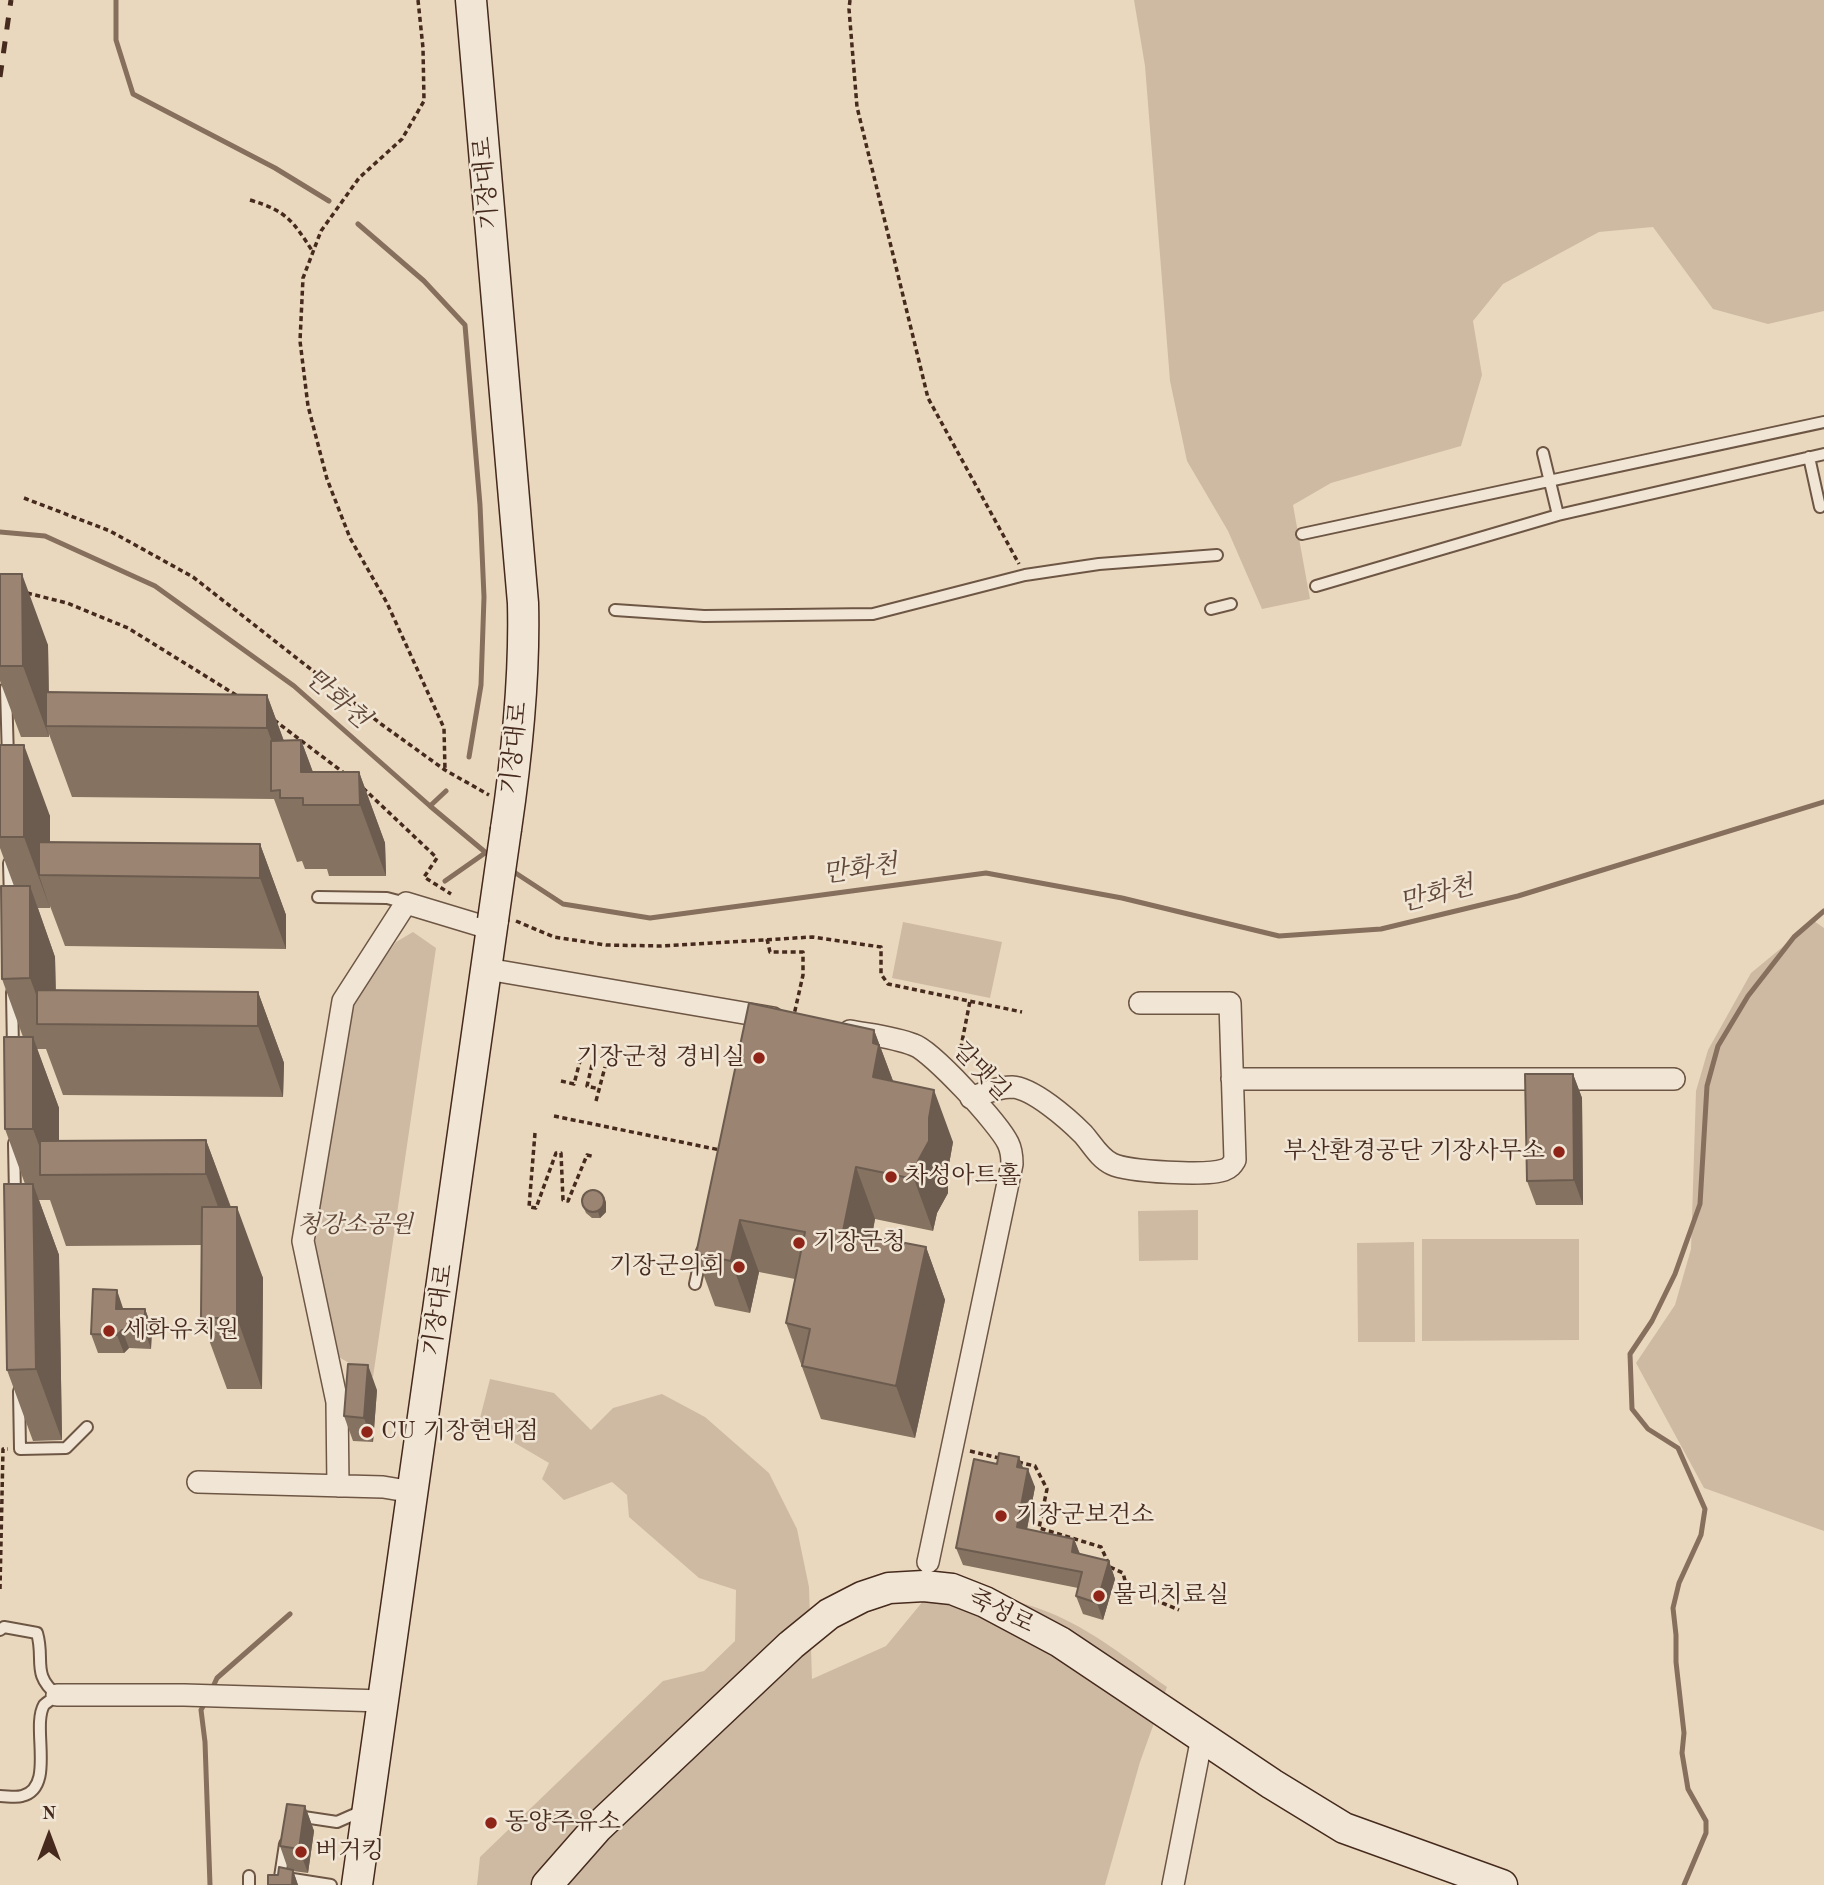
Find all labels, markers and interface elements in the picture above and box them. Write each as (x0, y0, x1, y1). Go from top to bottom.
street label: 기장대로 (469, 136, 505, 230)
water label: 만화천 (298, 663, 376, 735)
street label: 기장대로 (496, 700, 534, 796)
water label: 만화천 (821, 849, 899, 891)
water label: 만화천 (1397, 871, 1477, 919)
street label: 갈맷길 (946, 1037, 1016, 1107)
place label: 기장군청 경비실 (576, 1044, 745, 1072)
marker: 기장군청 경비실 (751, 1050, 767, 1066)
place label: 부산환경공단 기장사무소 (1283, 1138, 1545, 1166)
marker: 부산환경공단 기장사무소 (1551, 1144, 1567, 1160)
place label: 차성아트홀 (905, 1163, 1021, 1191)
marker: 차성아트홀 (883, 1169, 899, 1185)
park label: 청강소공원 (297, 1212, 413, 1240)
place label: 기장군청 (813, 1229, 906, 1257)
marker: 기장군청 (791, 1235, 807, 1251)
place label: 기장군의회 (609, 1253, 725, 1281)
marker: 기장군의회 (731, 1259, 747, 1275)
street label: 기장대로 (418, 1262, 460, 1358)
place label: 세화유치원 (123, 1317, 239, 1345)
marker: 세화유치원 (101, 1323, 117, 1339)
place label: CU 기장현대점 (381, 1418, 538, 1446)
marker: CU 기장현대점 (359, 1424, 375, 1440)
place label: 기장군보건소 (1015, 1502, 1154, 1530)
marker: 기장군보건소 (993, 1508, 1009, 1524)
place label: 물리치료실 (1113, 1582, 1229, 1610)
street label: 죽성로 (963, 1584, 1039, 1640)
marker: 물리치료실 (1091, 1588, 1107, 1604)
north arrow (14, 1801, 84, 1871)
text: N (42, 1805, 56, 1824)
place label: 동양주유소 (505, 1809, 621, 1837)
marker: 동양주유소 (483, 1815, 499, 1831)
place label: 버거킹 (315, 1838, 385, 1866)
marker: 버거킹 (293, 1844, 309, 1860)

